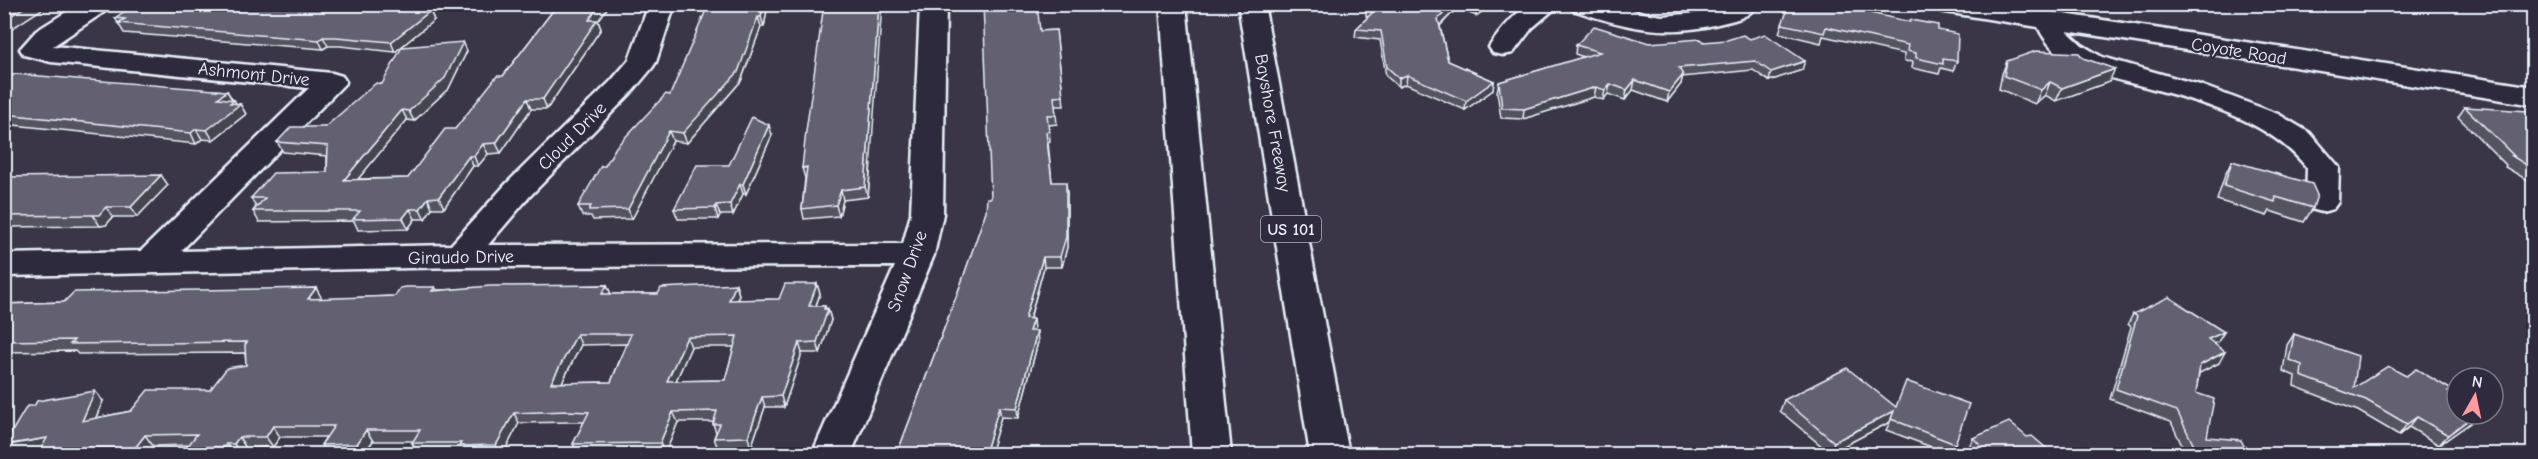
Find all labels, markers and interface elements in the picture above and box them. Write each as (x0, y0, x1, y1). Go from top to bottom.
street label: Coyote Road (2190, 34, 2288, 69)
street label: Bayshore Freeway (1250, 52, 1295, 195)
street label: Ashmont Drive (197, 58, 311, 91)
street label: Cloud Drive (534, 98, 611, 175)
road number: US 101 (1261, 216, 1321, 242)
street label: Snow Drive (883, 228, 932, 315)
street label: Giraudo Drive (408, 246, 514, 269)
north arrow (2445, 366, 2505, 426)
text: N (2471, 372, 2484, 392)

